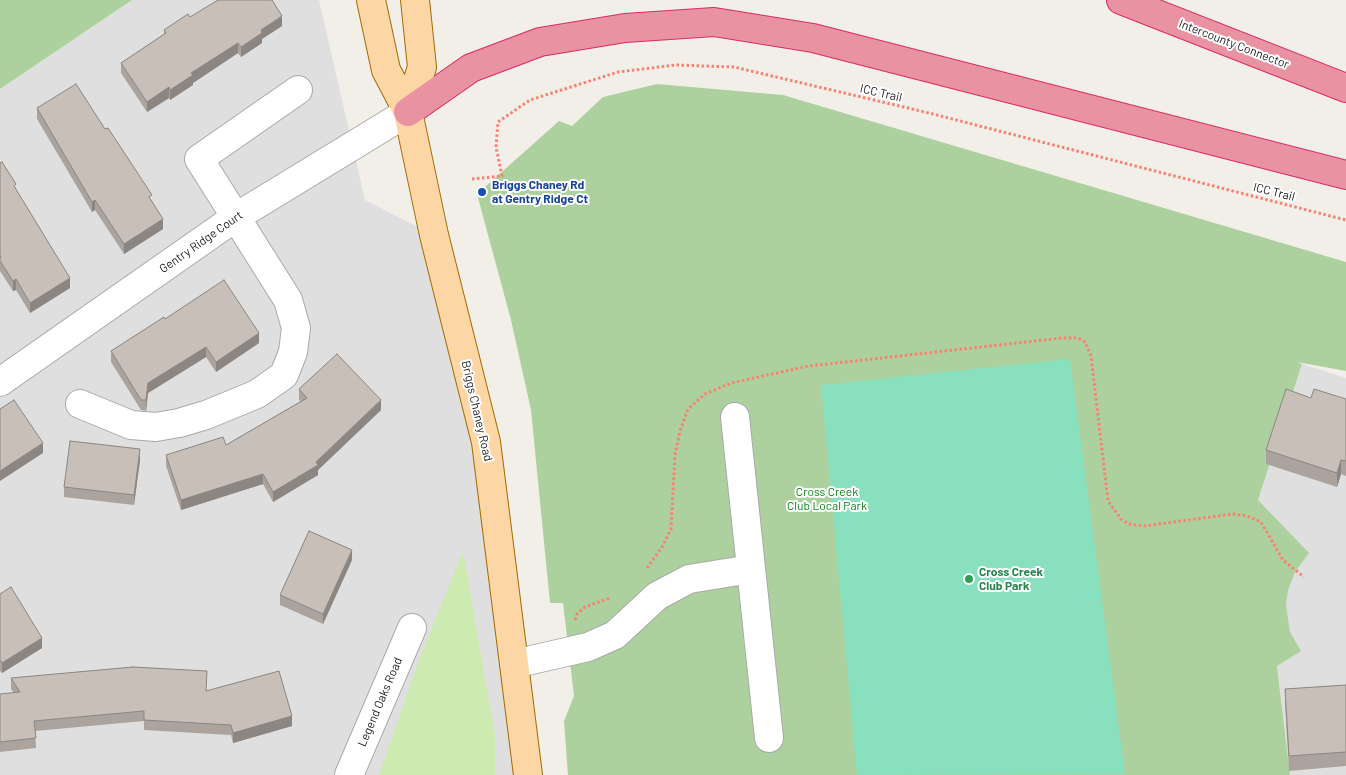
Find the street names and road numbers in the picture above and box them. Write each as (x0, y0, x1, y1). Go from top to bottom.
street label: Intercounty Connector (1177, 16, 1291, 72)
street label: ICC Trail (859, 81, 903, 105)
street label: ICC Trail (1252, 180, 1296, 204)
street label: Gentry Ridge Court (157, 208, 245, 276)
street label: Briggs Chaney Road (458, 359, 496, 463)
street label: Legend Oaks Road (355, 655, 405, 749)

